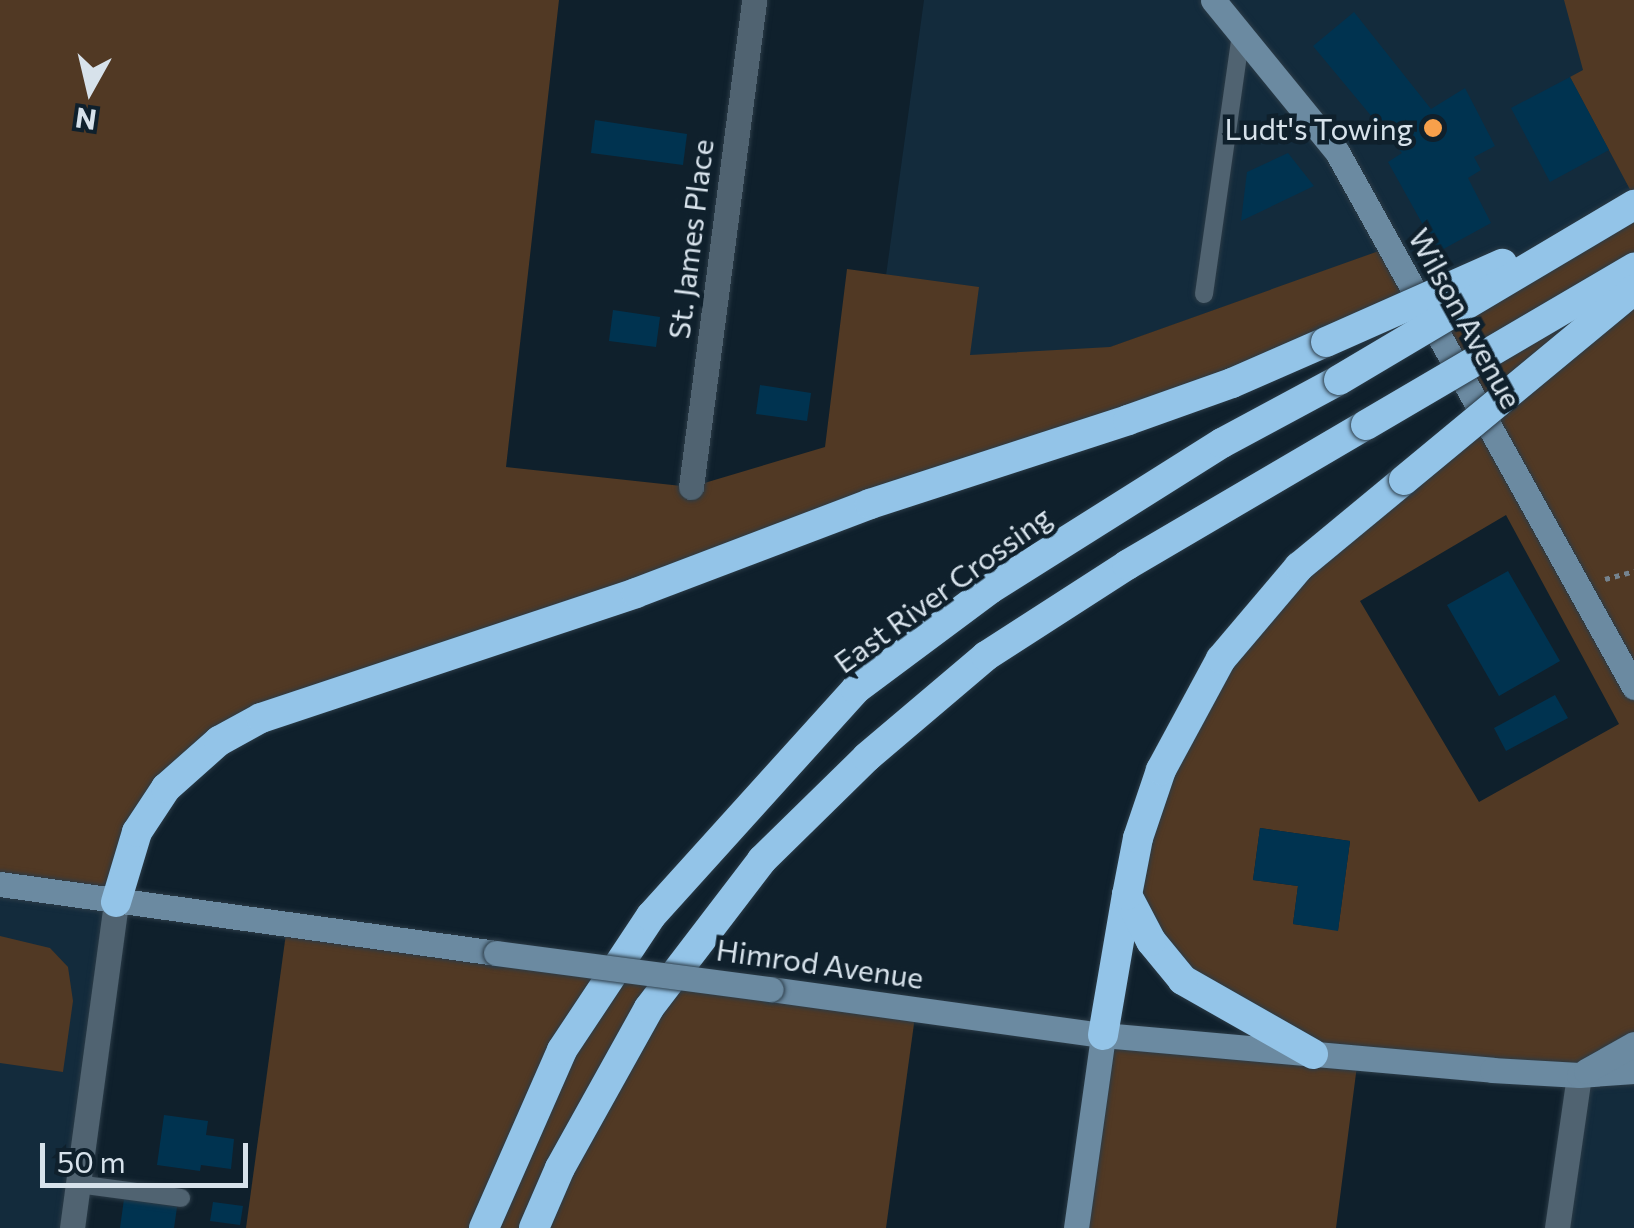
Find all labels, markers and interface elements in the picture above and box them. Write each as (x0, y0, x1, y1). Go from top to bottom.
north arrow (40, 40, 140, 140)
text: N (73, 101, 99, 138)
place label: Ludt's Towing (1225, 110, 1413, 146)
marker: Ludt's Towing (1422, 117, 1444, 139)
street label: St. James Place (660, 137, 720, 341)
street label: Wilson Avenue (1402, 222, 1530, 414)
street label: East River Crossing (826, 498, 1058, 680)
street label: Himrod Avenue (714, 931, 926, 995)
scale bar (45, 1123, 252, 1185)
text: 50 m (57, 1142, 126, 1179)

